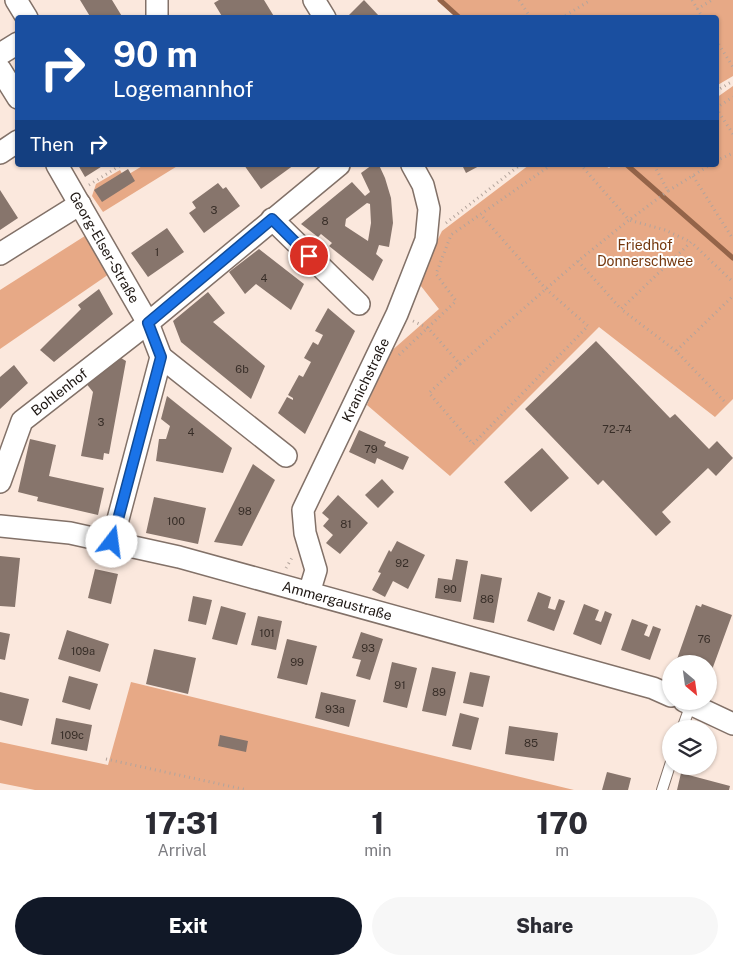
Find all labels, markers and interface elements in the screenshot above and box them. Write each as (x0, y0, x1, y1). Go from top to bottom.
text: 90 m (113, 34, 198, 75)
icon: right (30, 35, 95, 100)
text: Logemannhof (113, 76, 253, 102)
icon: right (84, 130, 112, 158)
text: Then (30, 133, 74, 155)
street label: Georg-Elser-Straße (66, 189, 143, 306)
house number: 3 (211, 204, 218, 216)
house number: 8 (321, 215, 329, 227)
pin (288, 235, 330, 277)
park label: Friedhof Donnerschwee (597, 237, 693, 269)
icon: arrive (295, 242, 323, 270)
house number: 1 (155, 246, 159, 258)
house number: 4 (261, 272, 268, 284)
street label: Kranichstraße (338, 335, 392, 424)
house number: 6b (235, 363, 249, 375)
street label: Bohlenhof (28, 365, 91, 419)
house number: 3 (98, 416, 105, 428)
house number: 72-74 (602, 423, 632, 435)
house number: 4 (188, 426, 195, 438)
house number: 79 (364, 443, 378, 455)
house number: 98 (238, 505, 252, 517)
position arrow (85, 515, 137, 567)
house number: 100 (167, 515, 185, 527)
house number: 81 (340, 518, 352, 530)
house number: 92 (395, 557, 409, 569)
street label: Ammergaustraße (280, 578, 394, 624)
house number: 90 (443, 583, 457, 595)
house number: 86 (480, 593, 494, 605)
house number: 101 (259, 627, 275, 639)
house number: 76 (697, 633, 711, 645)
house number: 93 (361, 642, 375, 654)
house number: 109a (71, 645, 95, 657)
north arrow (662, 655, 718, 710)
map controls (662, 655, 717, 775)
house number: 99 (290, 656, 304, 668)
house number: 91 (394, 679, 406, 691)
house number: 89 (432, 686, 446, 698)
house number: 93a (325, 703, 345, 715)
button: layers (662, 720, 717, 775)
house number: 109c (60, 729, 84, 741)
house number: 85 (524, 737, 538, 749)
text: 17:31 (145, 805, 219, 841)
text: 1 (371, 805, 384, 841)
text: 170 (536, 805, 588, 841)
text: Arrival (157, 841, 207, 860)
text: min (364, 841, 391, 860)
text: m (555, 841, 569, 860)
button: Exit (15, 897, 362, 955)
button: Share (372, 897, 718, 955)

